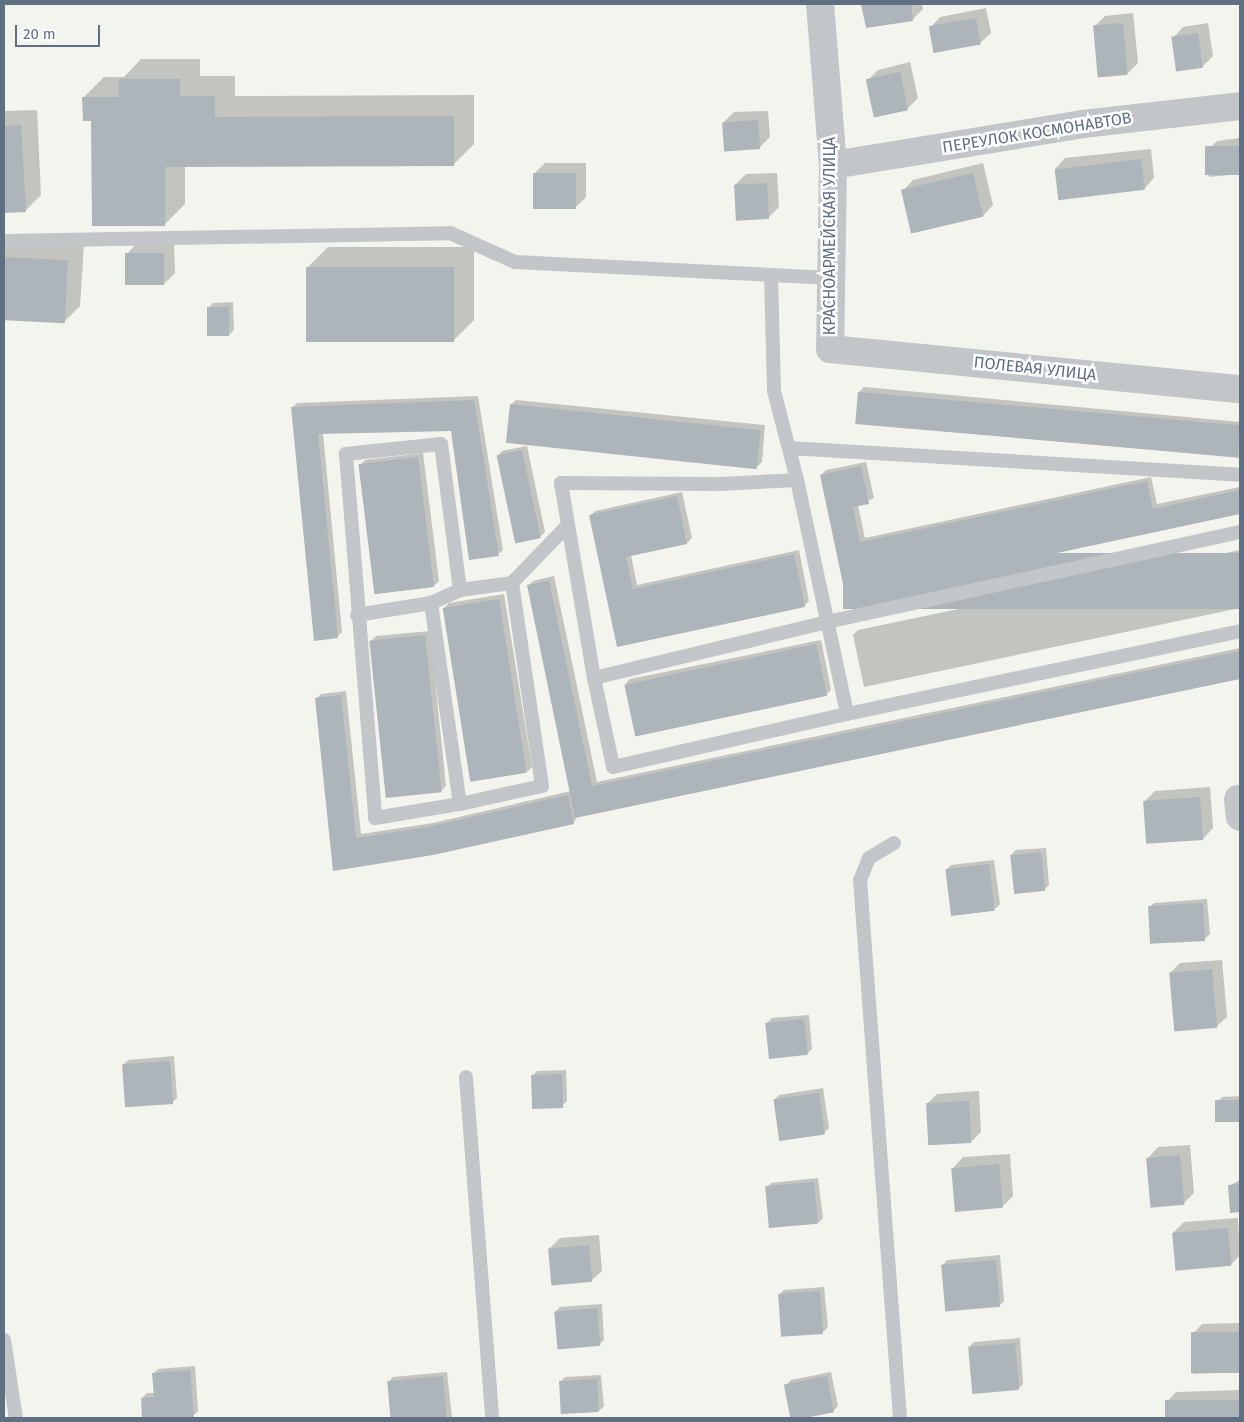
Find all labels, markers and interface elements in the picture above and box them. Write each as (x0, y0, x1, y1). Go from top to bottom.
scale bar (18, 15, 102, 47)
text: 20 m (23, 25, 56, 43)
street label: ПЕРЕУЛОК КОСМОНАВТОВ (941, 109, 1133, 157)
street label: КРАСНОАРМЕЙСКАЯ УЛИЦА (820, 137, 840, 335)
street label: ПОЛЕВАЯ УЛИЦА (973, 353, 1097, 385)

